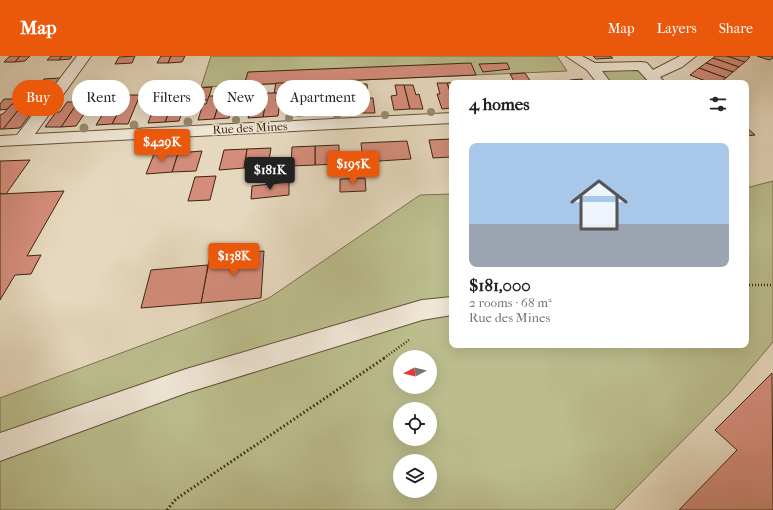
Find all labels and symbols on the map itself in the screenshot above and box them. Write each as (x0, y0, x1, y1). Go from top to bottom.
street label: Rue des Mines (212, 119, 288, 137)
pin: $429K (134, 129, 190, 163)
pin: $195K (325, 151, 381, 185)
pin: $181K (242, 157, 298, 191)
pin: $138K (206, 243, 262, 277)
north arrow (393, 350, 437, 394)

